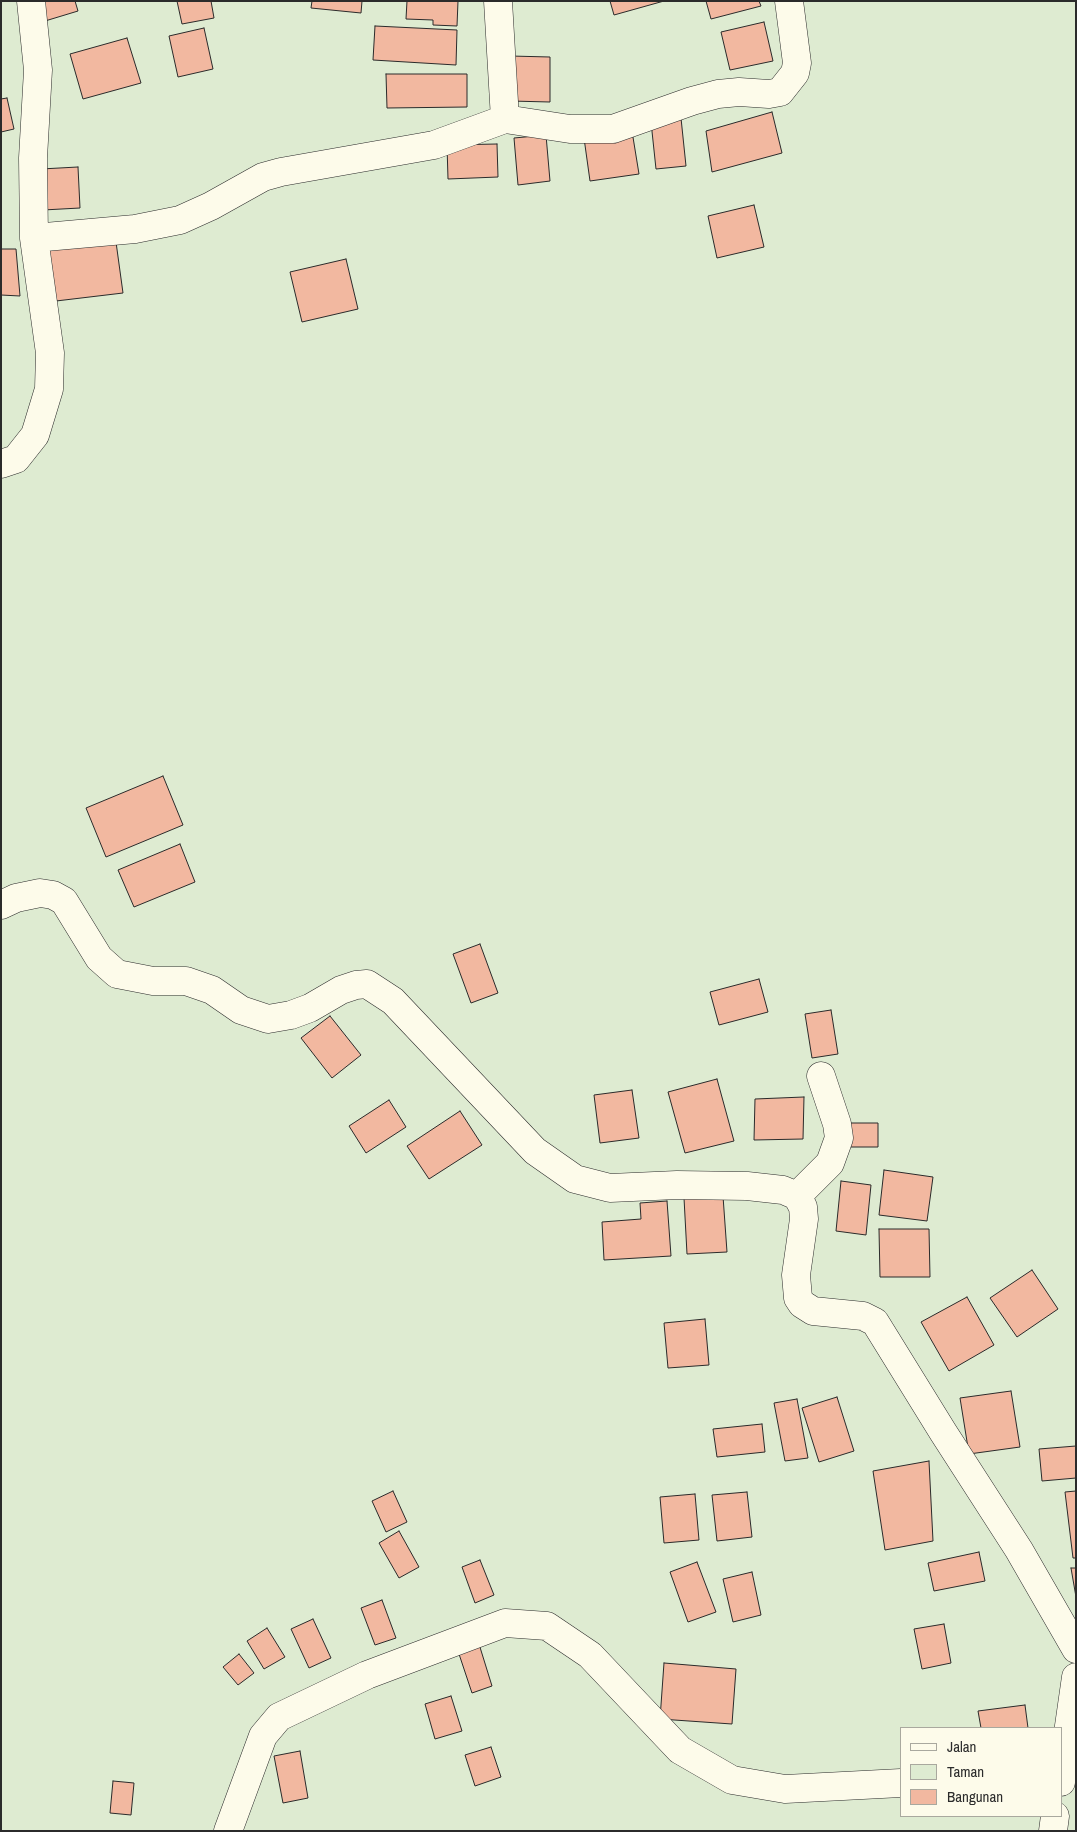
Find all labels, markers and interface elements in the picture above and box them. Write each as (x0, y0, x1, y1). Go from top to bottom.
legend (900, 1727, 1062, 1817)
text: Jalan (947, 1736, 976, 1757)
text: Taman (947, 1761, 984, 1782)
text: Bangunan (947, 1786, 1003, 1807)

